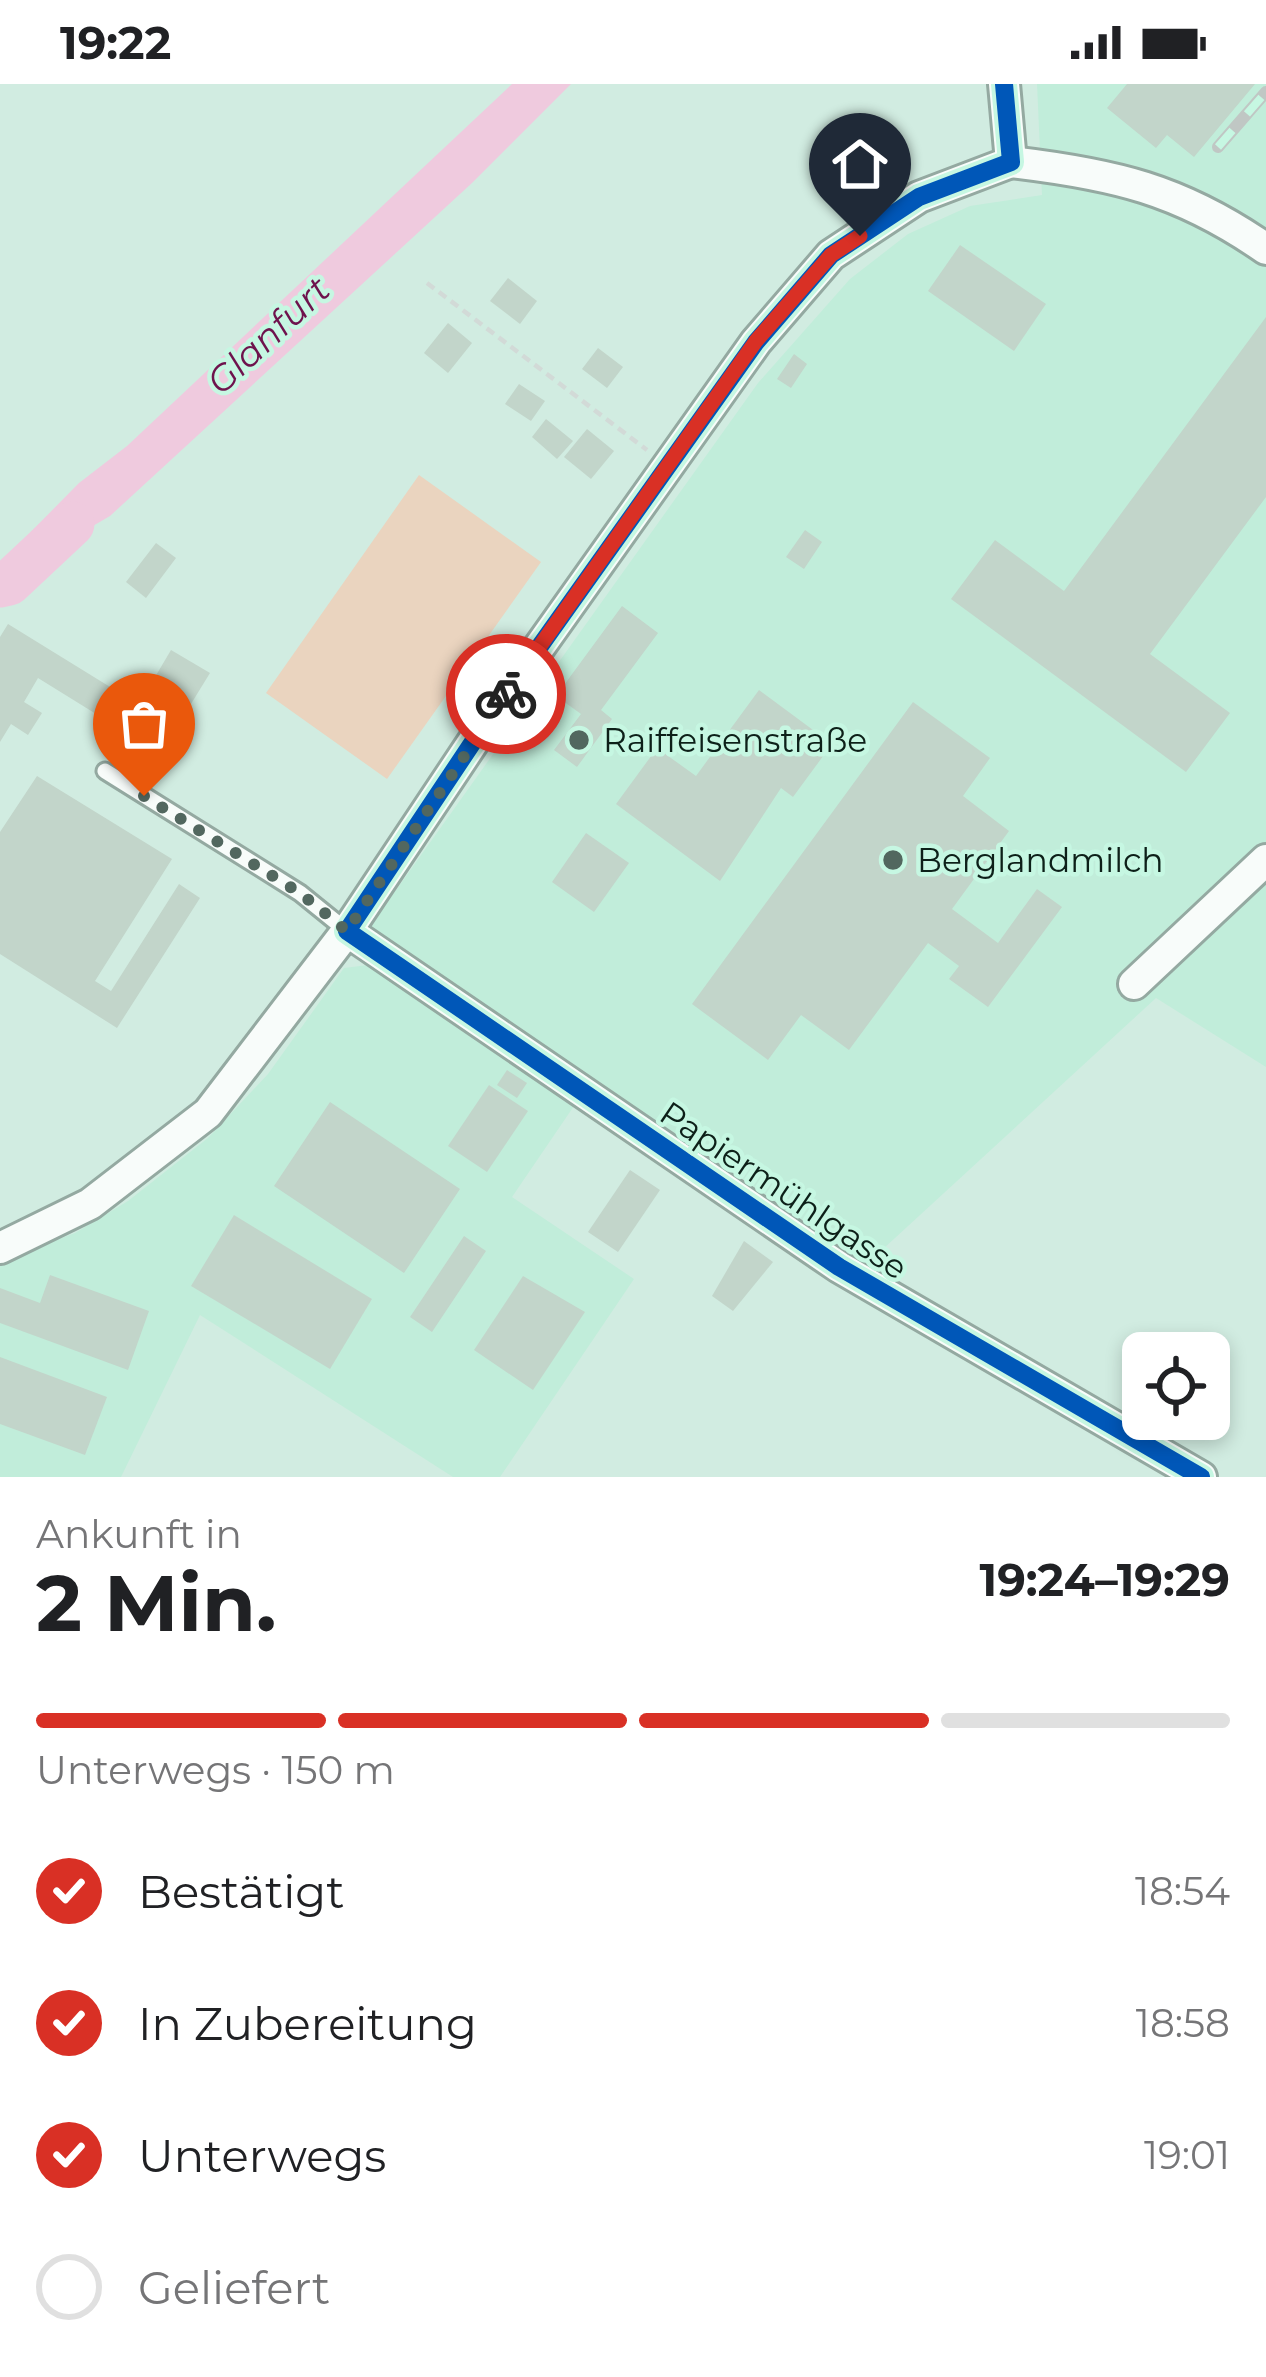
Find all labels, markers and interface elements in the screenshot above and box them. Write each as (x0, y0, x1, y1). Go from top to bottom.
text: 19:22 (60, 15, 171, 70)
pin (809, 113, 911, 236)
icon: home (827, 131, 893, 197)
water label: Glanfurt (197, 267, 339, 403)
courier (446, 634, 566, 754)
icon: bike (473, 661, 539, 727)
pin (93, 673, 195, 796)
icon: bag (111, 691, 177, 757)
place label: Raiffeisenstraße (603, 720, 867, 760)
marker: Raiffeisenstraße (566, 727, 592, 753)
place label: Berglandmilch (917, 840, 1164, 880)
marker: Berglandmilch (880, 847, 906, 873)
street label: Papiermühlgasse (653, 1092, 915, 1288)
map controls (1122, 1332, 1230, 1440)
button: locate (1122, 1332, 1230, 1440)
text: Ankunft in (36, 1510, 242, 1558)
text: 19:24–19:29 (980, 1552, 1230, 1607)
text: 2 Min. (36, 1555, 276, 1651)
text: Unterwegs · 150 m (36, 1746, 395, 1794)
icon: check (36, 1858, 102, 1924)
text: Bestätigt (138, 1864, 344, 1919)
text: 18:54 (1135, 1867, 1230, 1915)
icon: check (36, 1990, 102, 2056)
text: In Zubereitung (138, 1996, 477, 2051)
text: 18:58 (1136, 1999, 1230, 2047)
icon: check (36, 2122, 102, 2188)
text: Unterwegs (138, 2128, 386, 2183)
text: 19:01 (1144, 2131, 1230, 2179)
text: Geliefert (138, 2260, 330, 2315)

